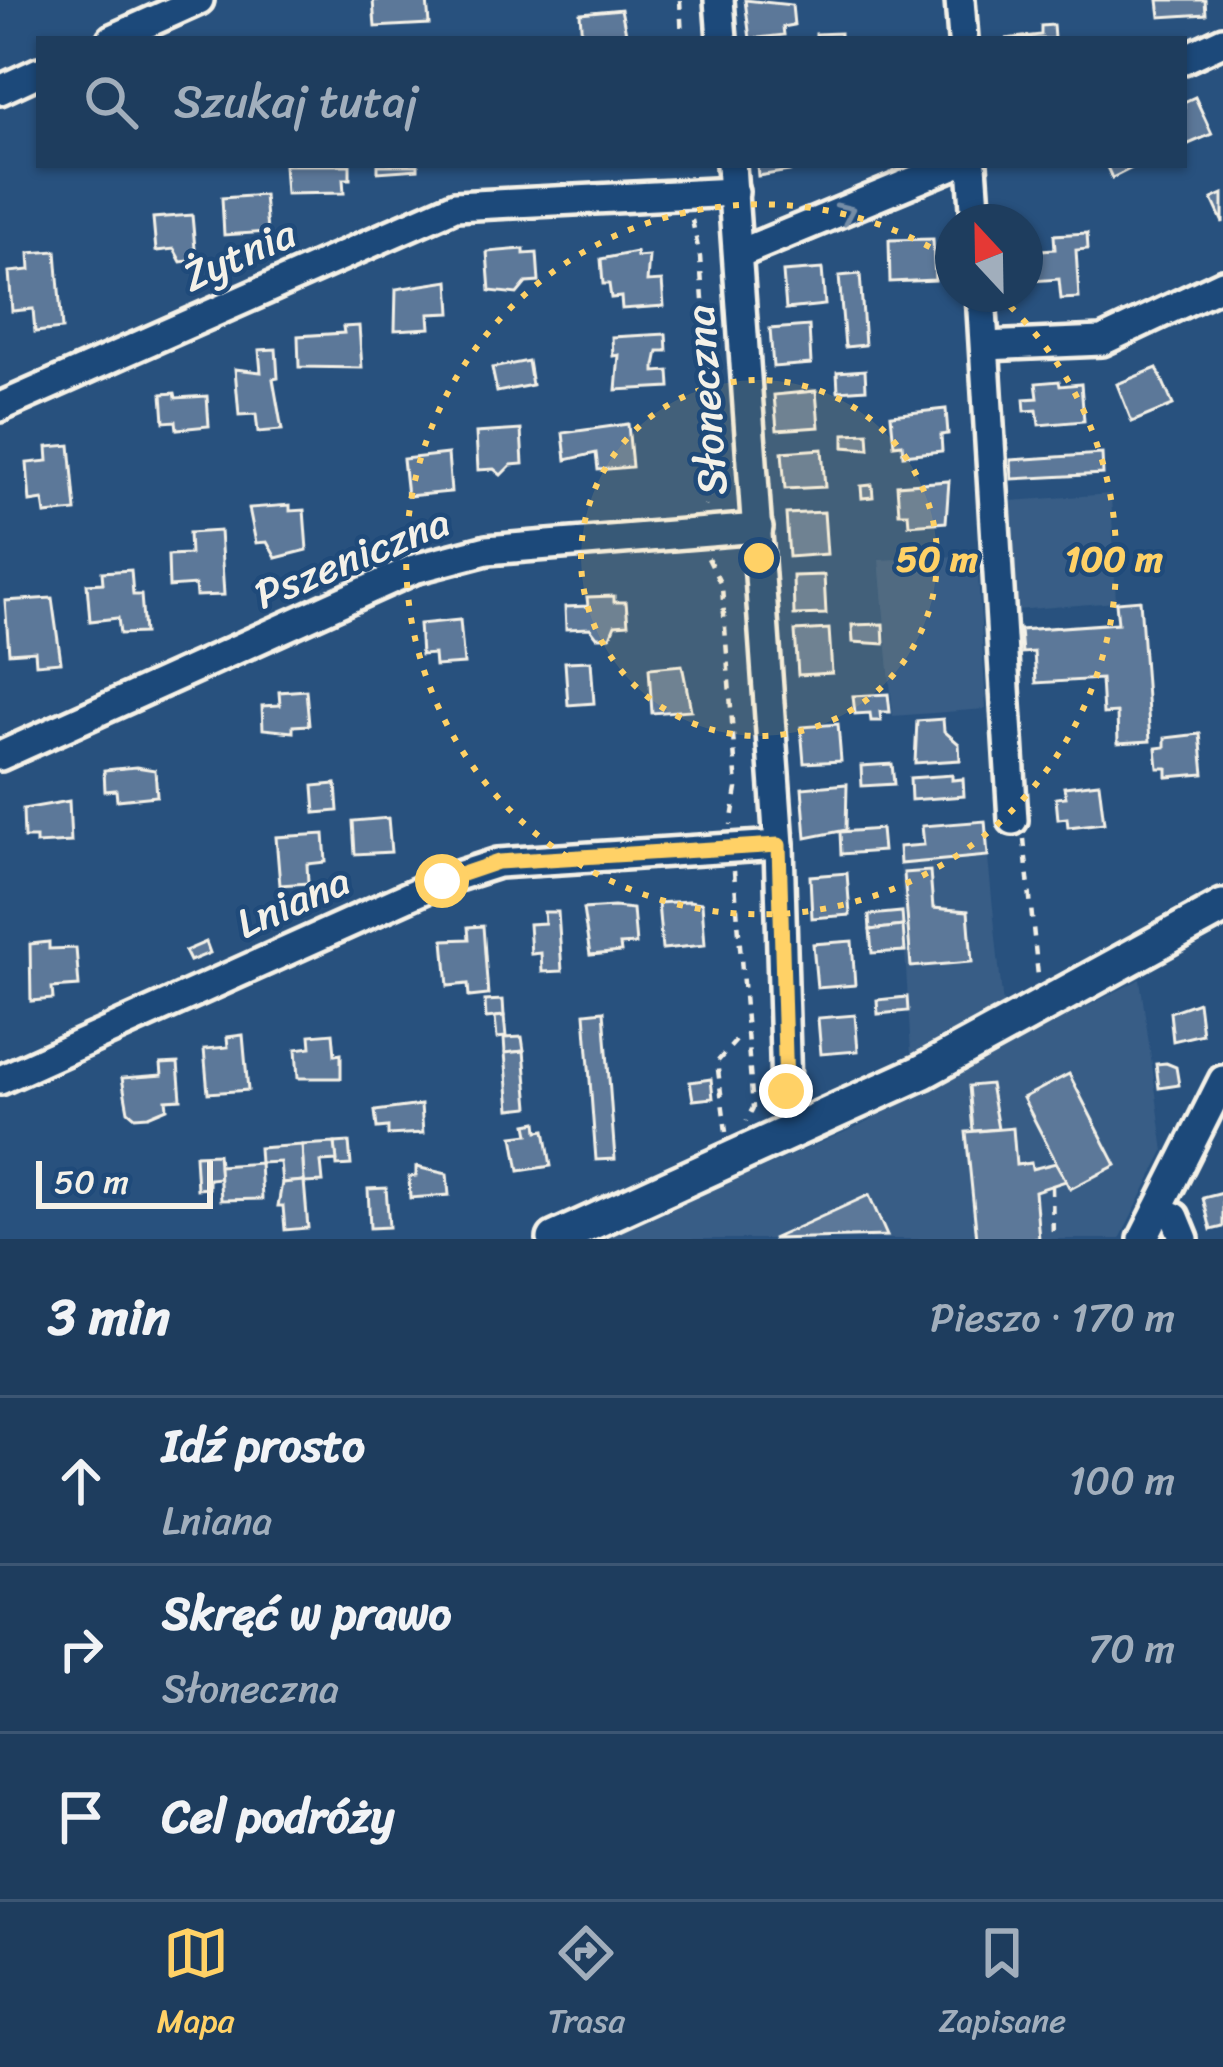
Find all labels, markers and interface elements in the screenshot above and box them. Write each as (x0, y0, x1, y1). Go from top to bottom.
search box (36, 36, 1187, 168)
text: Szukaj tutaj (174, 62, 418, 142)
icon: search (78, 69, 144, 135)
street label: Żytnia (170, 197, 309, 313)
one-way arrow (834, 202, 855, 226)
north arrow (935, 204, 1043, 312)
street label: Słoneczna (662, 302, 750, 498)
street label: Pszeniczna (243, 485, 461, 631)
text: 50 m (896, 527, 978, 591)
text: 100 m (1065, 527, 1163, 591)
centre of rings (738, 537, 780, 579)
street label: Lniana (224, 844, 362, 960)
route start (415, 854, 469, 908)
route end (759, 1064, 813, 1118)
text: 50 m (54, 1153, 129, 1211)
scale bar (36, 1155, 213, 1208)
text: 3 min (48, 1272, 170, 1362)
text: Pieszo · 170 m (930, 1283, 1175, 1352)
text: Idź prosto (162, 1406, 365, 1486)
text: 100 m (1069, 1446, 1175, 1515)
icon: ahead (48, 1448, 114, 1514)
text: Lniana (162, 1486, 272, 1555)
text: Skręć w prawo (162, 1574, 451, 1654)
text: 70 m (1088, 1614, 1175, 1683)
icon: right (48, 1616, 114, 1682)
text: Słoneczna (162, 1654, 339, 1723)
text: Cel podróży (162, 1777, 394, 1857)
icon: arrive (48, 1784, 114, 1850)
tab: Mapa (157, 1920, 234, 2050)
tab: Trasa (548, 1920, 625, 2050)
tab: Zapisane (939, 1920, 1066, 2050)

